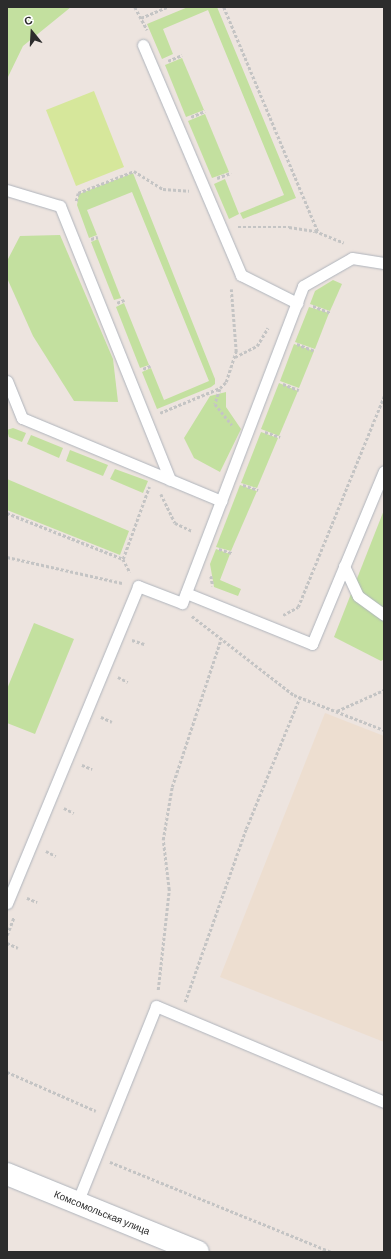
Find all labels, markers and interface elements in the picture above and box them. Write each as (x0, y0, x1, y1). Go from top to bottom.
north arrow (12, 12, 52, 52)
text: С (22, 13, 34, 28)
street label: Комсомольская улица (52, 1188, 152, 1238)

